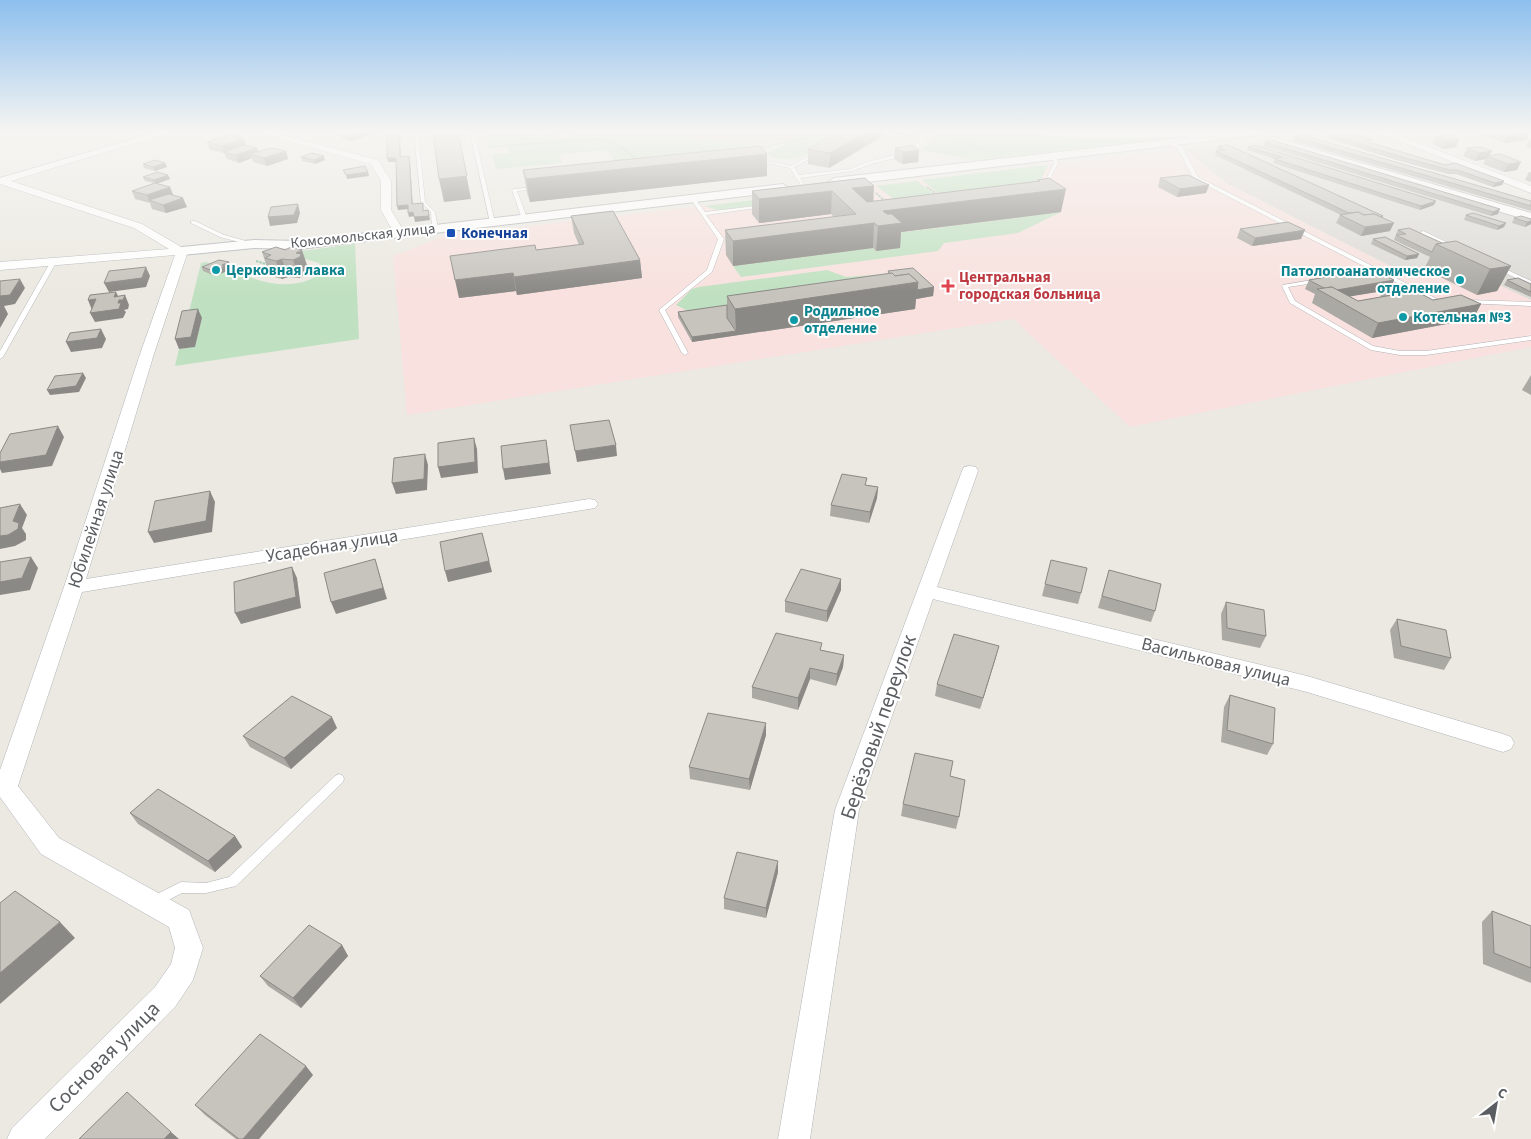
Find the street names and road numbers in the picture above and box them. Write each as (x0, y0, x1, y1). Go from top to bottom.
street label: Комсомольская улица (290, 218, 436, 254)
street label: Юбилейная улица (62, 447, 130, 591)
street label: Усадебная улица (264, 523, 400, 569)
street label: Берёзовый переулок (832, 630, 924, 823)
street label: Васильковая улица (1139, 631, 1293, 693)
street label: Сосновая улица (41, 994, 167, 1120)

